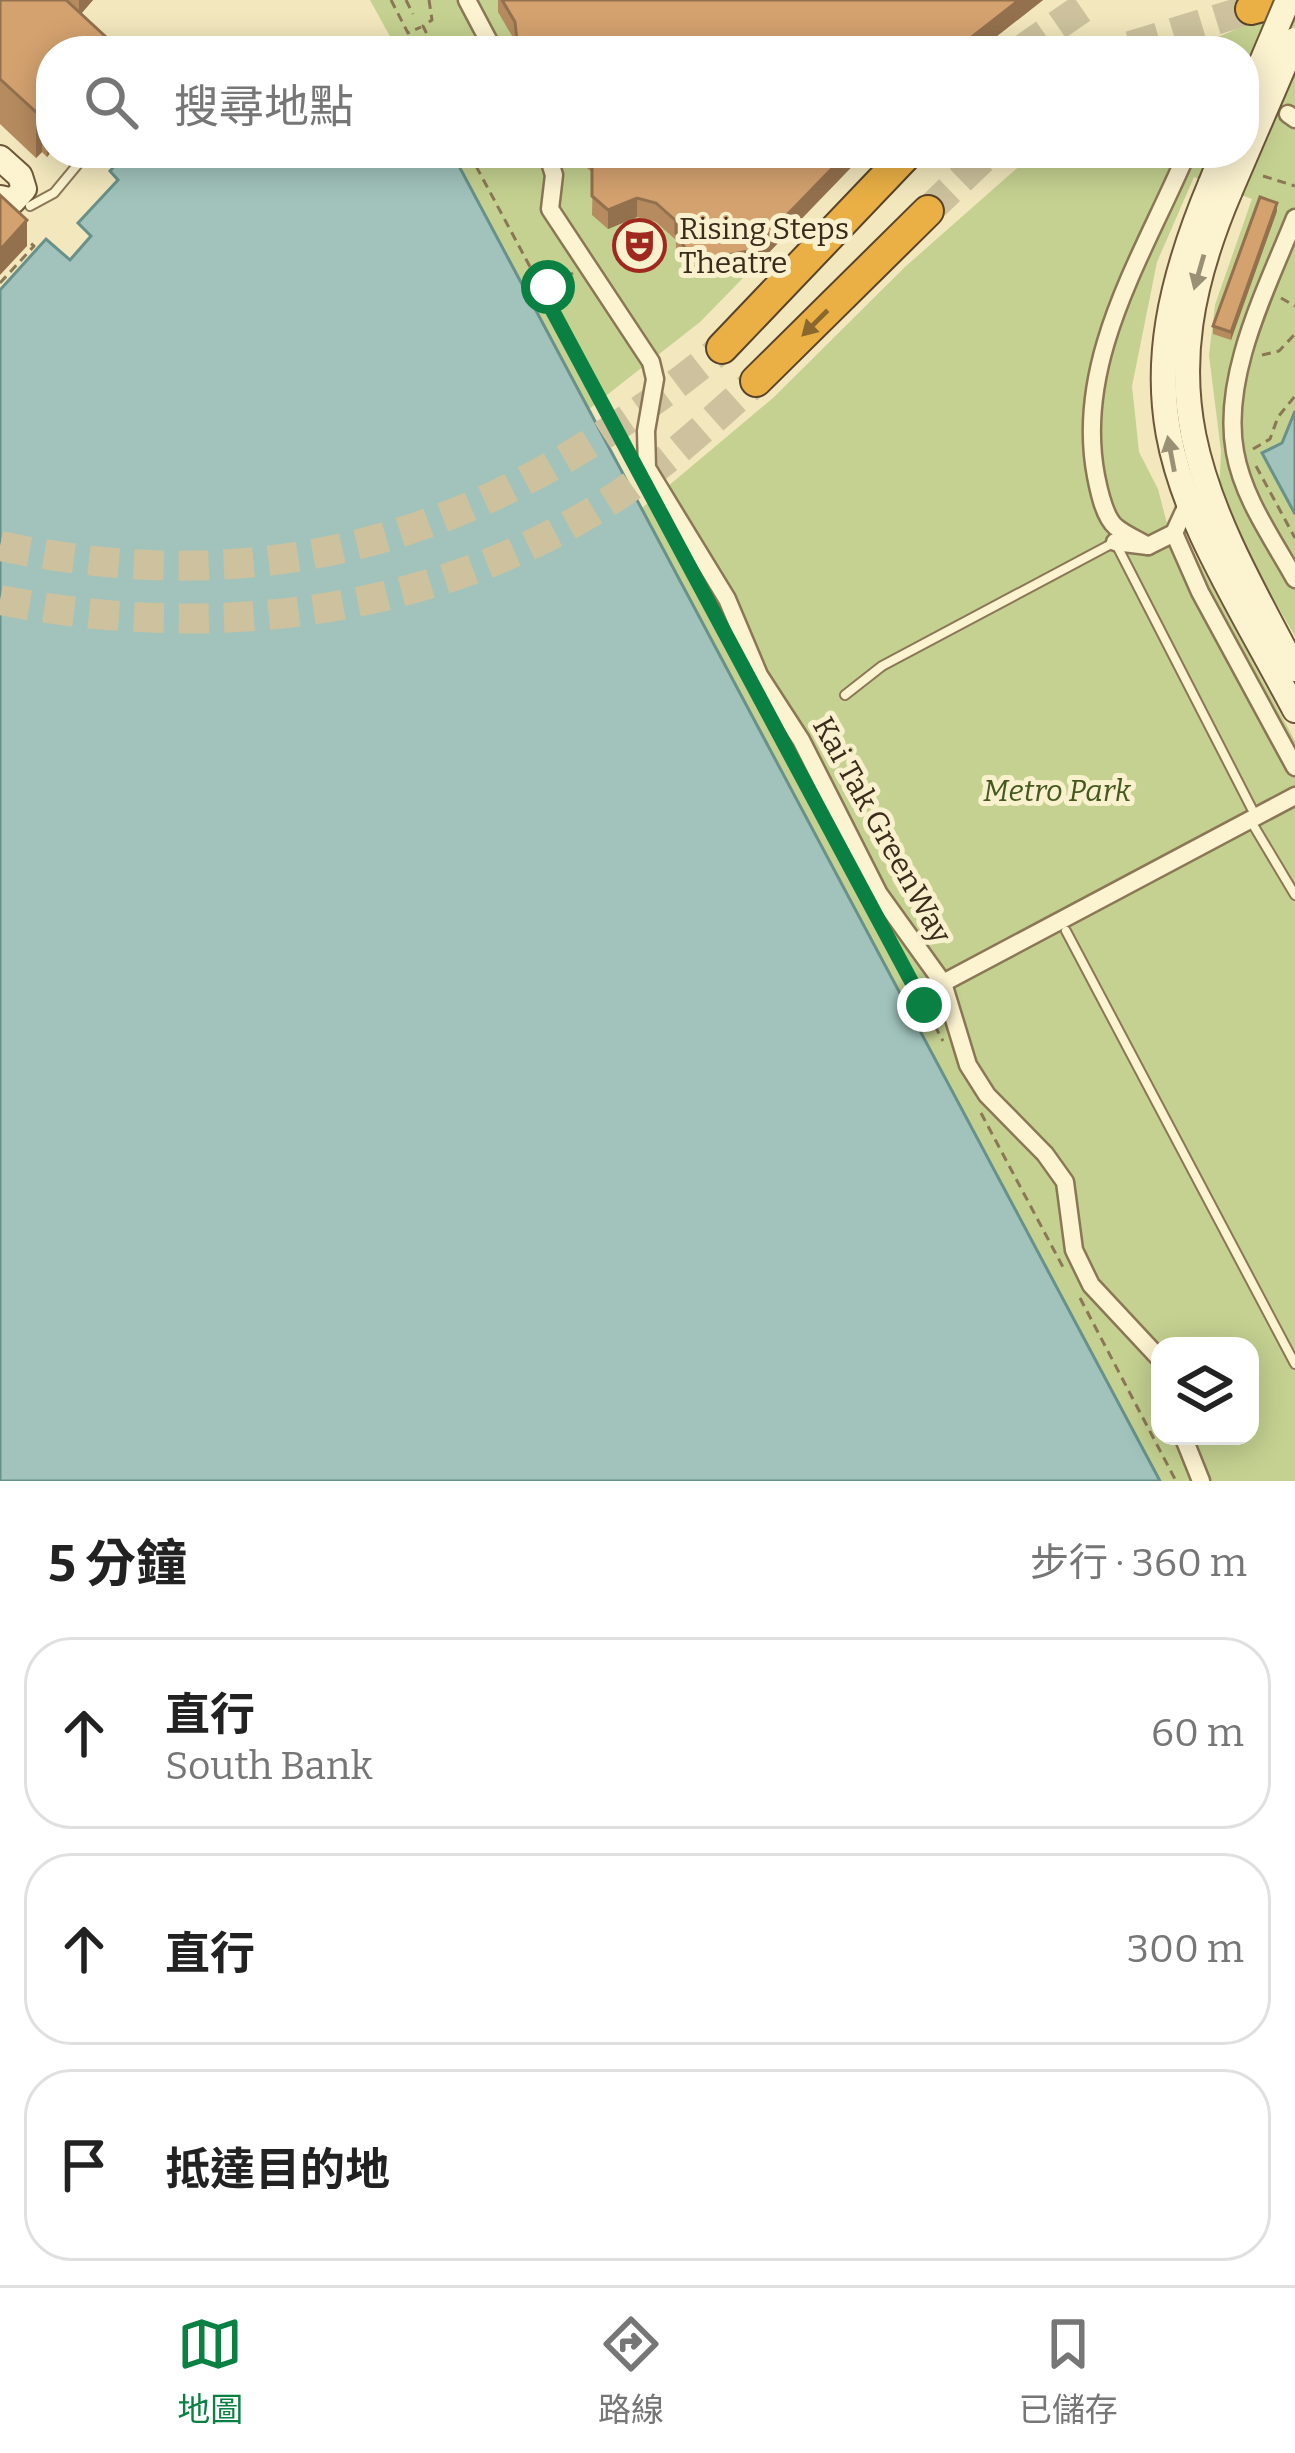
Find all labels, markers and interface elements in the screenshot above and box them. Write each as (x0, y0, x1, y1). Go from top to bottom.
search box (36, 36, 1259, 168)
icon: search (78, 69, 144, 135)
text: 搜尋地點 (174, 80, 354, 134)
place label: Rising Steps Theatre (679, 211, 849, 281)
theatre icon: Rising Steps Theatre (612, 218, 668, 274)
one-way arrow (1189, 254, 1207, 291)
route start (521, 260, 575, 314)
one-way arrow (801, 309, 829, 337)
one-way arrow (1161, 435, 1180, 472)
street label: Kai Tak GreenWay (805, 711, 959, 949)
park label: Metro Park (983, 773, 1132, 809)
route end (897, 978, 951, 1032)
map controls (1151, 1337, 1259, 1445)
button: layers (1151, 1337, 1259, 1445)
text: 5 分鐘 (48, 1533, 187, 1595)
text: 步行 · 360 m (1030, 1540, 1247, 1586)
text: 直行 (165, 1688, 255, 1742)
icon: ahead (51, 1700, 117, 1766)
text: 60 m (1151, 1710, 1244, 1756)
text: South Bank (165, 1743, 373, 1789)
icon: ahead (51, 1916, 117, 1982)
text: 300 m (1127, 1926, 1244, 1972)
text: 直行 (165, 1927, 255, 1981)
icon: arrive (51, 2132, 117, 2198)
text: 抵達目的地 (165, 2143, 390, 2197)
tab: 地圖 (177, 2311, 243, 2431)
tab: 路線 (598, 2311, 664, 2431)
tab: 已儲存 (1019, 2311, 1118, 2431)

